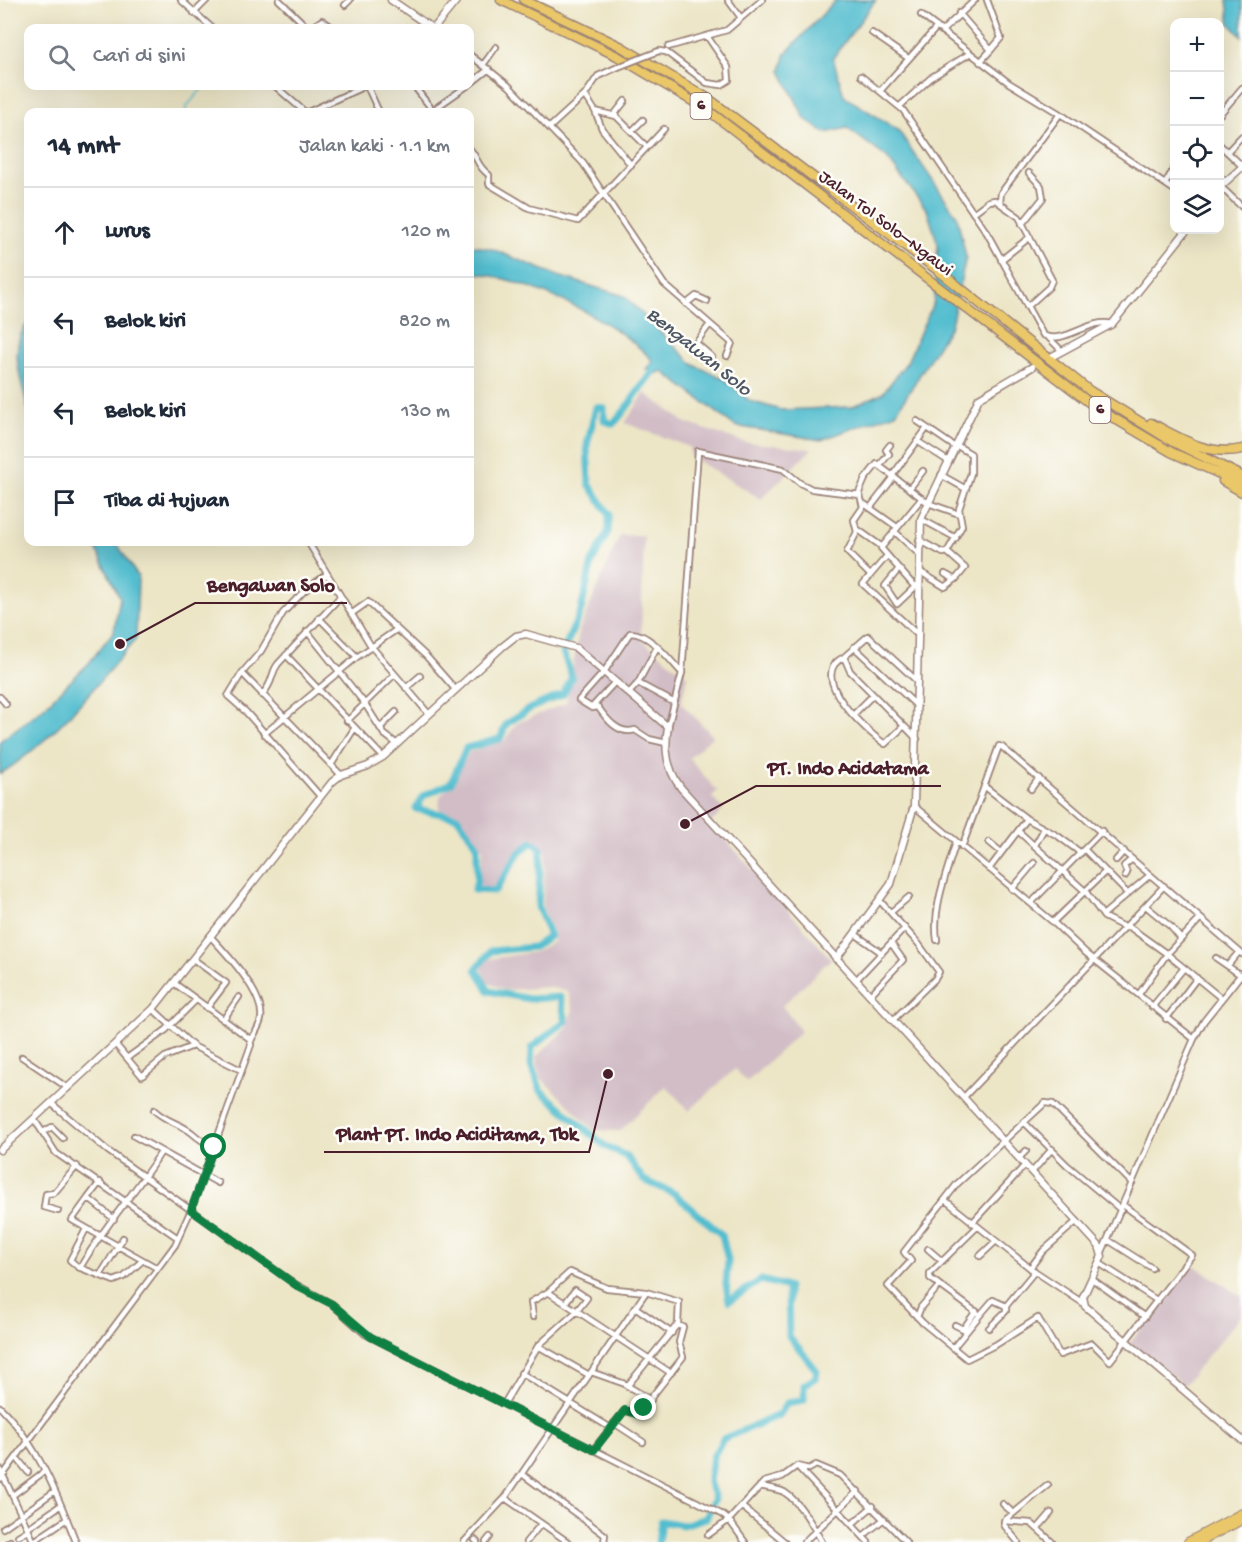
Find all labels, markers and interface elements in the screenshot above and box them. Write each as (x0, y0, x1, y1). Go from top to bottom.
map controls (1170, 18, 1224, 234)
button: + (1170, 18, 1224, 72)
search box (24, 24, 474, 90)
icon: search (45, 41, 78, 74)
text: Cari di sini (93, 44, 186, 70)
button: − (1170, 72, 1224, 126)
road number: 6 (690, 93, 712, 119)
button: locate (1170, 126, 1224, 180)
text: 14 mnt (48, 132, 118, 163)
text: Jalan kaki · 1.1 km (299, 136, 450, 159)
street label: Jalan Tol Solo–Ngawi (814, 167, 956, 281)
button: layers (1170, 180, 1224, 234)
icon: ahead (48, 216, 81, 249)
text: Lurus (105, 219, 150, 245)
text: 120 m (402, 221, 450, 244)
water label: Bengawan Solo (641, 304, 756, 403)
icon: left (48, 306, 81, 339)
text: Belok kiri (105, 309, 186, 335)
text: 820 m (399, 311, 450, 334)
icon: left (48, 396, 81, 429)
road number: 6 (1090, 397, 1110, 423)
text: Belok kiri (105, 399, 186, 425)
text: 130 m (401, 401, 450, 424)
icon: arrive (48, 486, 81, 519)
text: Tiba di tujuan (105, 489, 229, 515)
callout: Bengawan Solo (195, 565, 347, 603)
text: Bengawan Solo (206, 576, 336, 599)
callout: PT. Indo Acidatama (756, 748, 941, 786)
text: PT. Indo Acidatama (766, 759, 929, 782)
callout: Plant PT. Indo Aciditama, Tbk (324, 1114, 589, 1152)
text: Plant PT. Indo Aciditama, Tbk (335, 1125, 580, 1148)
route start (200, 1133, 226, 1159)
route end (630, 1394, 656, 1420)

